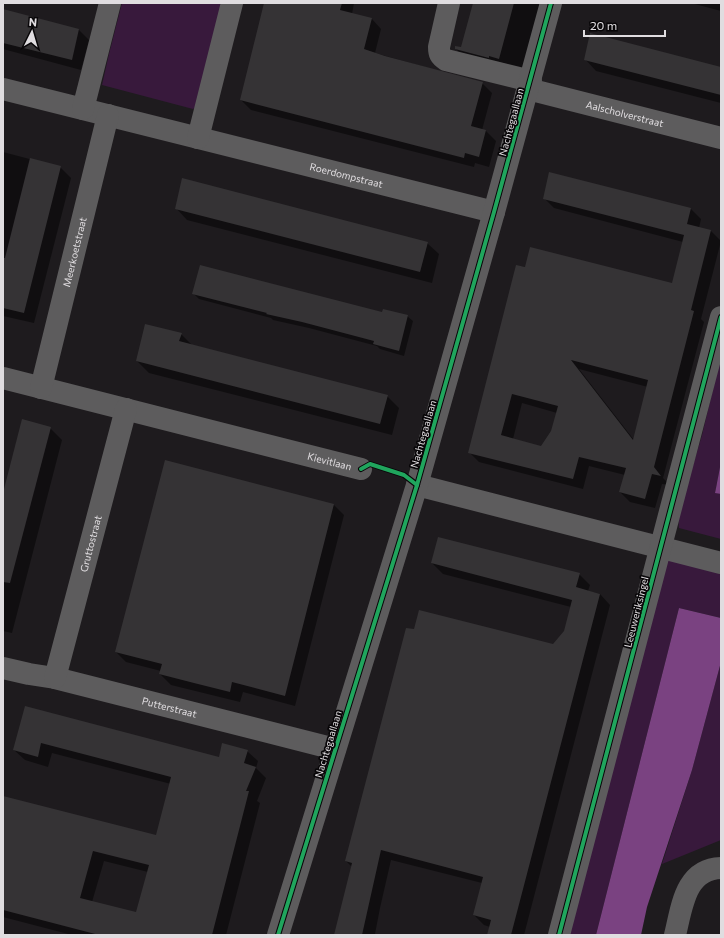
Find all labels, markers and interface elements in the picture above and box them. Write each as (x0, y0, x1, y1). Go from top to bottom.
north arrow (12, 12, 52, 52)
scale bar (584, 12, 665, 38)
text: N (28, 15, 38, 28)
text: 20 m (590, 18, 617, 32)
street label: Nachtegaallaan (496, 87, 526, 157)
street label: Aalscholverstraat (585, 98, 665, 129)
street label: Roerdompstraat (309, 160, 384, 190)
street label: Meerkoetstraat (60, 216, 89, 288)
street label: Nachtegaallaan (408, 399, 438, 469)
street label: Kievitlaan (306, 450, 353, 472)
street label: Gruttostraat (77, 514, 104, 573)
street label: Leeuweriksingel (621, 575, 651, 649)
street label: Putterstraat (141, 694, 198, 720)
street label: Nachtegaallaan (312, 709, 344, 779)

